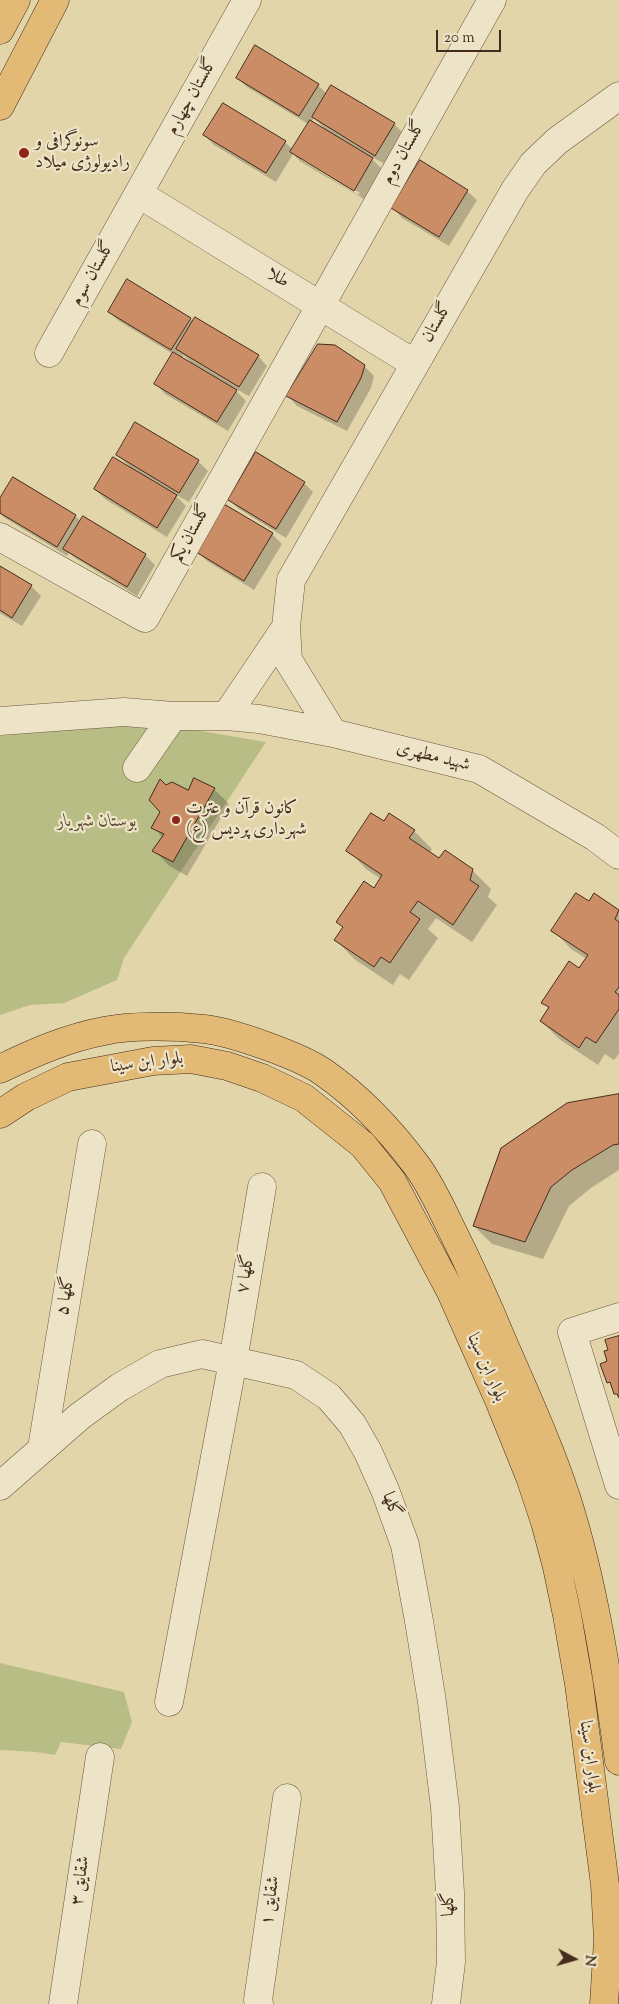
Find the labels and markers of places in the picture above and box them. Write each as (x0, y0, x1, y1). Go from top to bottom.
place label: سونوگرافی و رادیولوژی میلاد (35, 132, 130, 174)
marker: سونوگرافی و رادیولوژی میلاد (17, 146, 31, 160)
place label: کانون قرآن و عترت (ع) شهرداری پردیس (186, 799, 307, 842)
marker: کانون قرآن و عترت (ع) شهرداری پردیس (170, 814, 182, 826)

